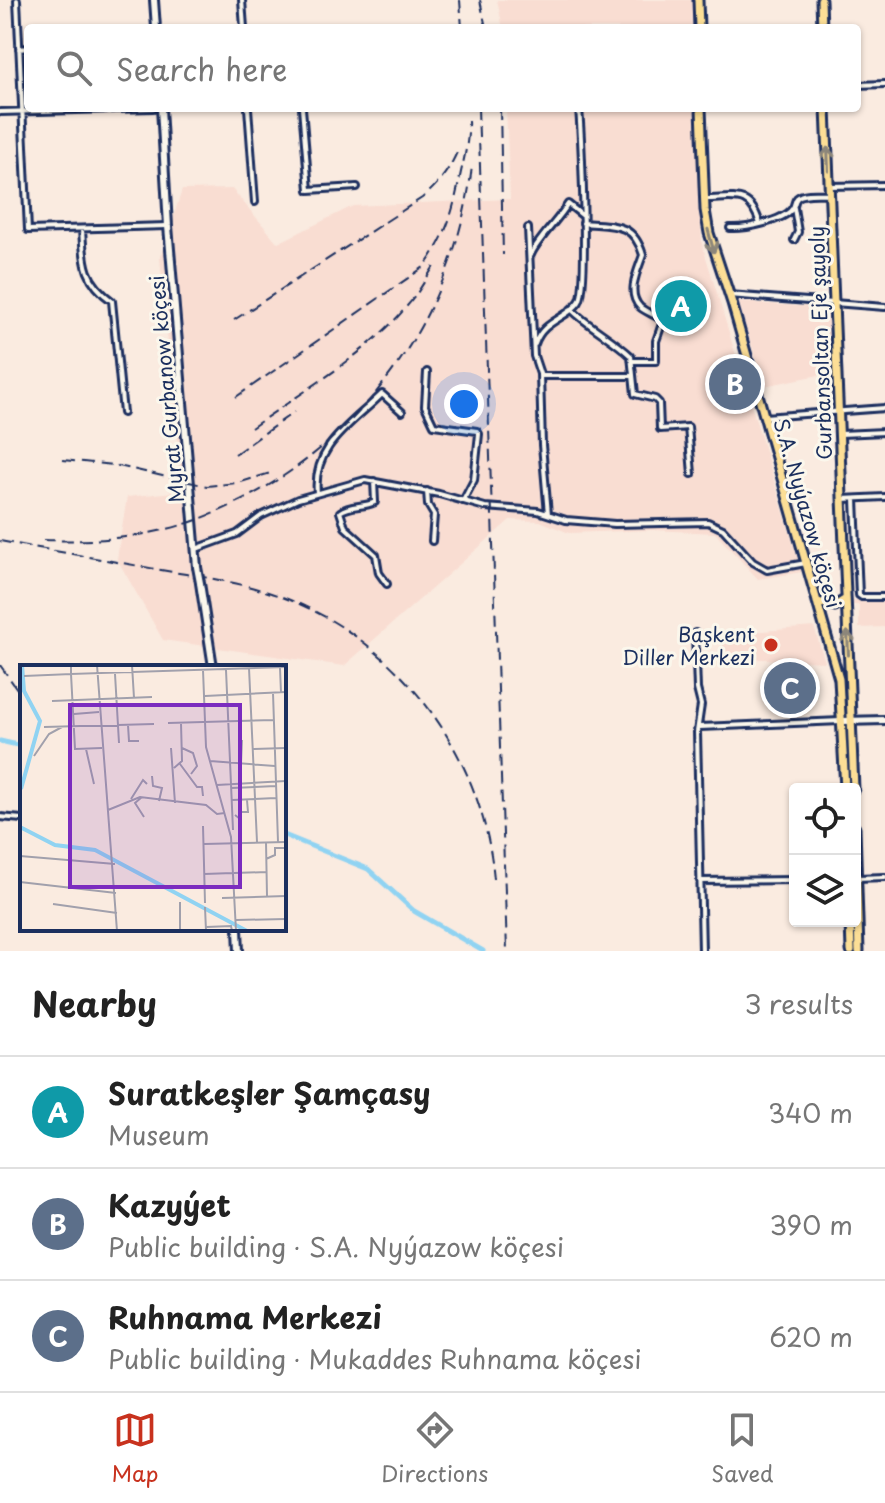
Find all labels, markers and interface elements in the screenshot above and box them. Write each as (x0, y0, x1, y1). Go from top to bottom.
search box (24, 24, 861, 112)
icon: search (52, 46, 96, 90)
text: Search here (116, 46, 288, 91)
one-way arrow (820, 146, 835, 173)
street label: Gurbansoltan Eje şayoly (801, 226, 839, 460)
one-way arrow (705, 228, 720, 254)
street label: Myrat Gurbanow köçesi (141, 274, 191, 504)
pin: A (655, 276, 707, 336)
pin: B (709, 354, 761, 414)
your location (444, 384, 484, 424)
street label: S.A. Nyýazow köçesi (767, 415, 849, 611)
place label: Başkent Diller Merkezi (622, 619, 755, 672)
one-way arrow (841, 630, 856, 657)
marker: Başkent Diller Merkezi (762, 636, 780, 654)
pin: C (764, 658, 816, 718)
inset map (20, 665, 286, 931)
map controls (789, 783, 861, 927)
button: locate (789, 783, 861, 855)
button: layers (789, 855, 861, 927)
text: Nearby (32, 977, 157, 1029)
text: 3 results (745, 984, 853, 1023)
text: Suratkeşler Şamçasy (108, 1070, 431, 1115)
text: A (48, 1093, 68, 1132)
text: 340 m (768, 1093, 853, 1132)
text: Museum (108, 1115, 210, 1154)
text: Kazyýet (108, 1182, 231, 1227)
text: B (49, 1205, 67, 1244)
text: 390 m (769, 1205, 853, 1244)
text: Public building · S.A. Nyýazow köçesi (108, 1227, 564, 1266)
text: Ruhnama Merkezi (108, 1294, 382, 1339)
text: C (48, 1317, 68, 1356)
text: 620 m (769, 1317, 853, 1356)
text: Public building · Mukaddes Ruhnama köçesi (108, 1339, 642, 1378)
tab: Map (111, 1408, 158, 1489)
tab: Directions (381, 1408, 488, 1489)
tab: Saved (711, 1408, 774, 1489)

